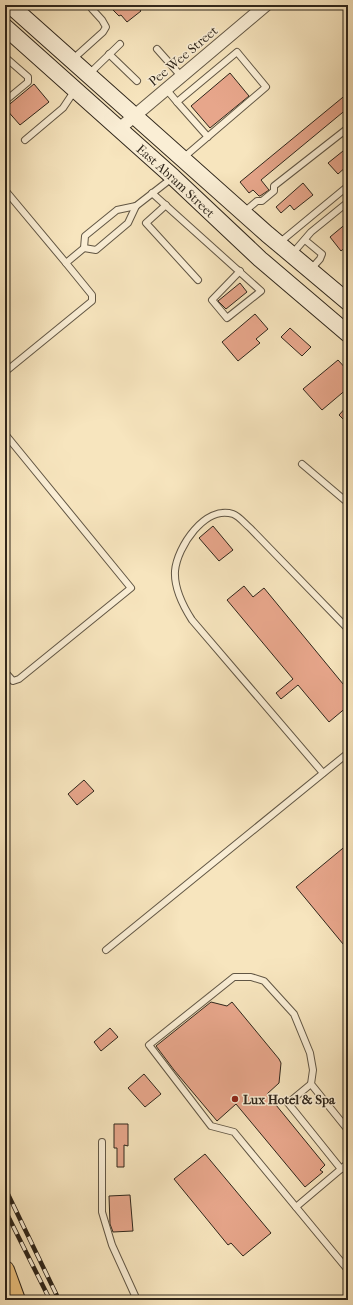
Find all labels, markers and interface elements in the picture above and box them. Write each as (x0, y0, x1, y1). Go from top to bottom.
street label: Pee Wee Street (146, 23, 221, 89)
street label: East Abram Street (134, 141, 219, 221)
place label: Lux Hotel & Spa (243, 1092, 336, 1108)
marker: Lux Hotel & Spa (230, 1094, 240, 1104)

